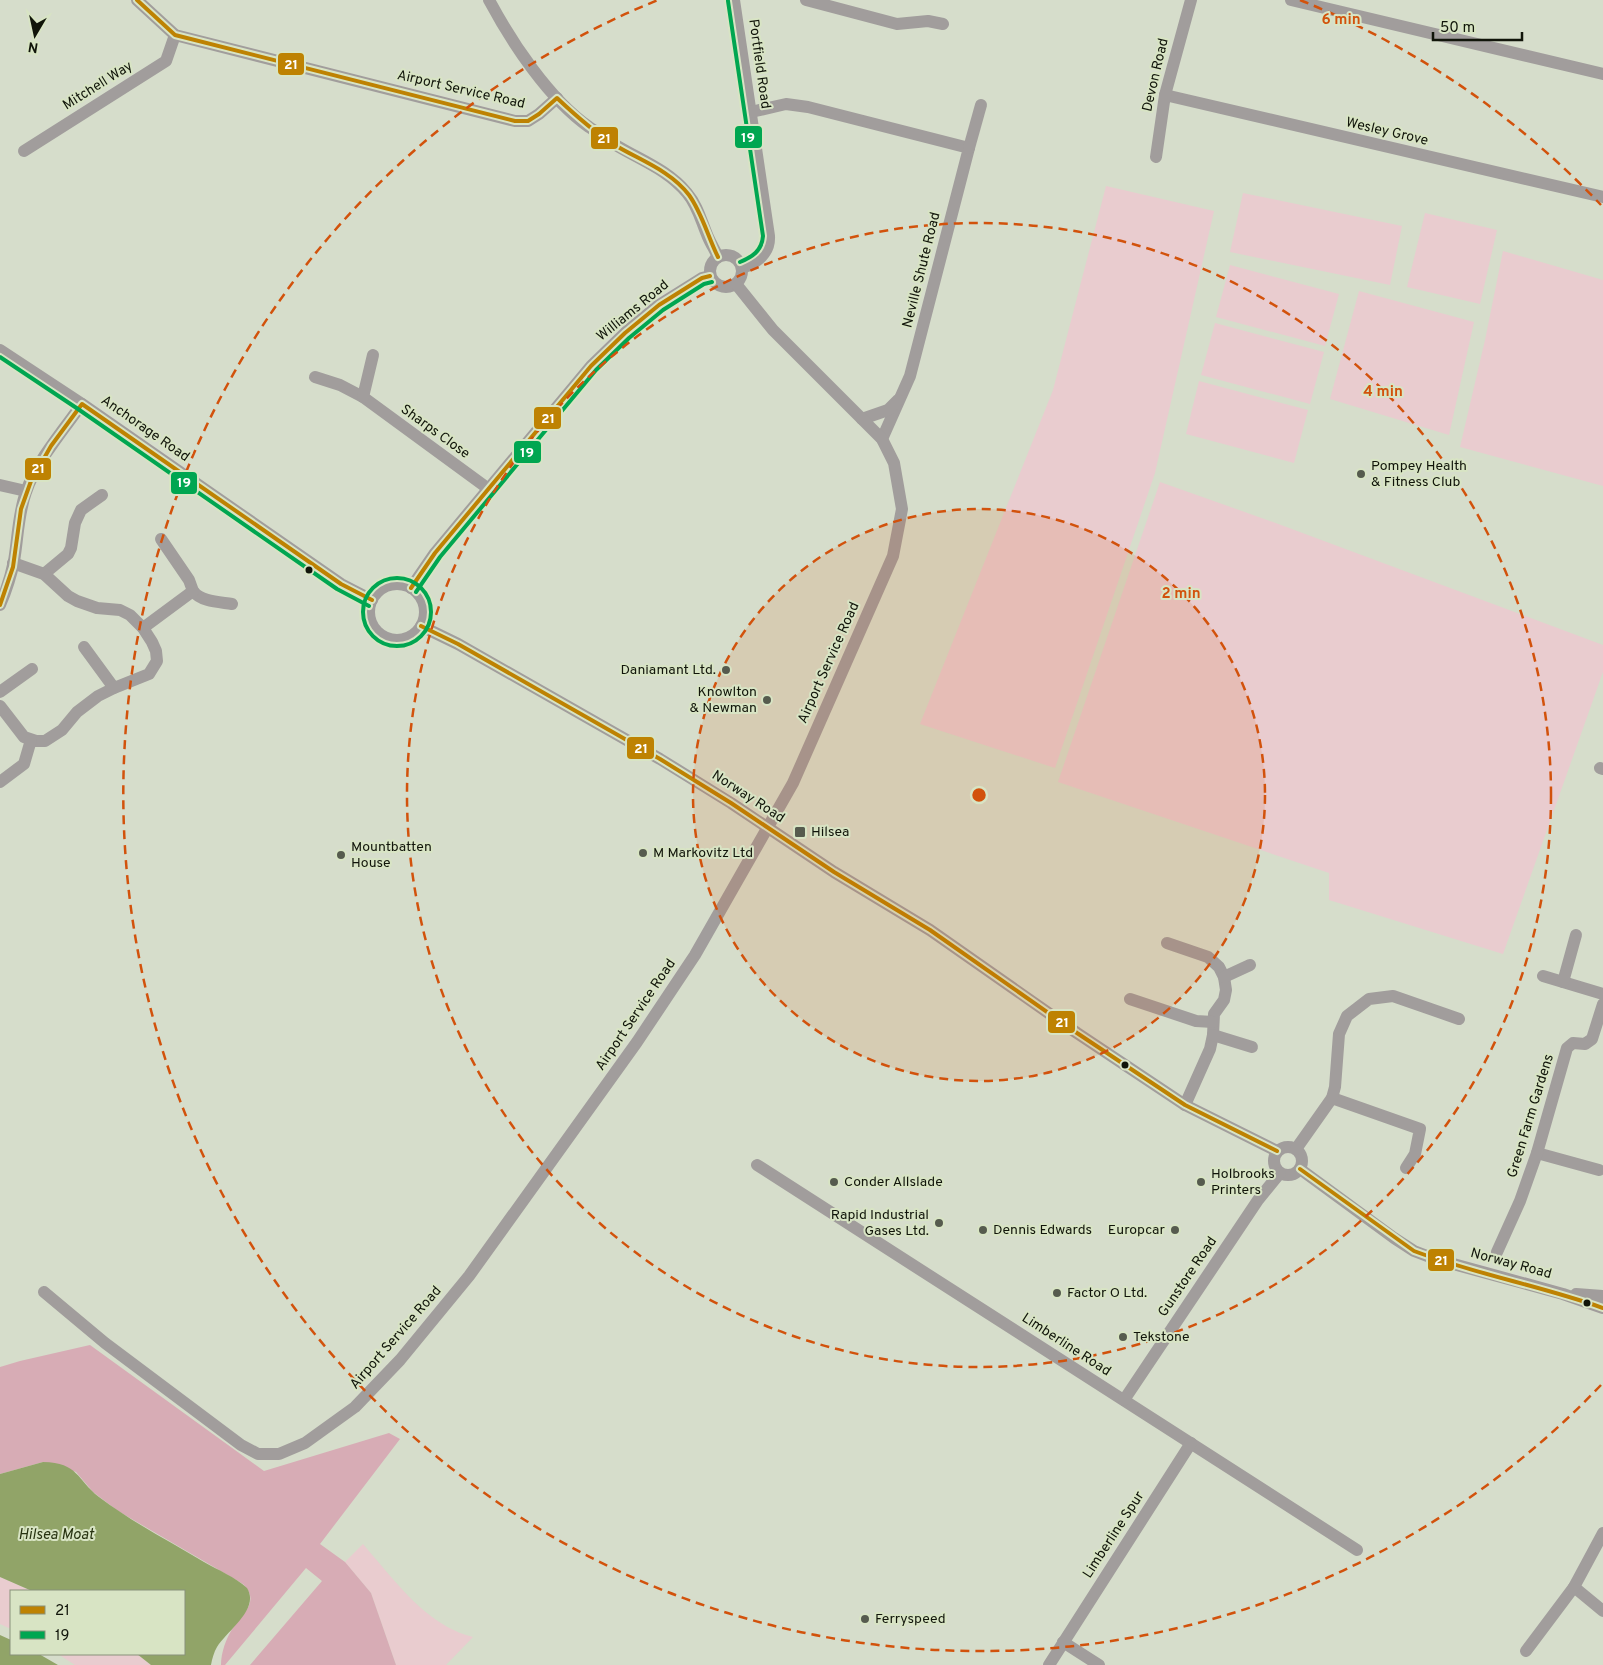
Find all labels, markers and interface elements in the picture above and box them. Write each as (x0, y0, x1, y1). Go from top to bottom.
north arrow (10, 10, 60, 60)
scale bar (1433, 10, 1522, 42)
text: 6 min (1321, 11, 1361, 30)
street label: Portfield Road (744, 18, 774, 110)
text: 50 m (1440, 19, 1475, 38)
text: N (27, 37, 40, 56)
street label: Devon Road (1139, 37, 1173, 113)
line badge: 21 (277, 52, 305, 76)
text: 21 (284, 57, 298, 74)
street label: Mitchell Way (60, 58, 136, 114)
street label: Airport Service Road (395, 67, 527, 113)
street label: Wesley Grove (1344, 114, 1430, 150)
line badge: 19 (734, 125, 763, 149)
line badge: 21 (590, 126, 619, 150)
text: 19 (741, 130, 755, 147)
text: 21 (597, 131, 611, 148)
street label: Neville Shute Road (899, 210, 945, 330)
street label: Williams Road (593, 277, 673, 345)
text: 4 min (1363, 383, 1403, 402)
street label: Anchorage Road (97, 392, 193, 466)
street label: Sharps Close (397, 401, 473, 463)
line badge: 21 (533, 406, 562, 430)
text: 21 (541, 411, 555, 428)
line badge: 19 (513, 440, 542, 464)
text: 19 (520, 445, 534, 462)
line badge: 21 (24, 457, 52, 481)
place label: Pompey Health & Fitness Club (1371, 458, 1467, 491)
text: 21 (31, 461, 45, 478)
marker: Pompey Health & Fitness Club (1355, 468, 1367, 480)
line badge: 19 (170, 471, 198, 495)
text: 19 (177, 475, 191, 492)
unlabelled marker (304, 565, 314, 575)
text: 2 min (1161, 585, 1201, 604)
street label: Airport Service Road (795, 600, 863, 726)
place label: Daniamant Ltd. (621, 662, 716, 679)
marker: Daniamant Ltd. (720, 664, 732, 676)
place label: Knowlton & Newman (690, 684, 757, 717)
marker: Knowlton & Newman (761, 694, 773, 706)
line badge: 21 (626, 736, 655, 760)
text: 21 (634, 741, 648, 758)
street label: Norway Road (708, 767, 788, 827)
centre of rings (970, 786, 988, 804)
place label: Hilsea (811, 824, 849, 841)
marker: Hilsea (793, 825, 807, 839)
place label: Mountbatten House (351, 839, 432, 872)
place label: M Markovitz Ltd (653, 845, 753, 862)
marker: M Markovitz Ltd (637, 847, 649, 859)
marker: Mountbatten House (335, 849, 347, 861)
street label: Airport Service Road (592, 956, 680, 1074)
line badge: 21 (1047, 1010, 1076, 1034)
text: 21 (1055, 1015, 1069, 1032)
street label: Green Farm Gardens (1504, 1052, 1558, 1180)
unlabelled marker (1120, 1060, 1130, 1070)
place label: Holbrooks Printers (1211, 1166, 1275, 1199)
place label: Conder Allslade (844, 1174, 943, 1191)
marker: Conder Allslade (828, 1176, 840, 1188)
marker: Holbrooks Printers (1195, 1176, 1207, 1188)
place label: Rapid Industrial Gases Ltd. (831, 1207, 929, 1240)
marker: Rapid Industrial Gases Ltd. (933, 1217, 945, 1229)
place label: Dennis Edwards (993, 1222, 1092, 1239)
place label: Europcar (1108, 1222, 1166, 1239)
marker: Dennis Edwards (977, 1224, 989, 1236)
marker: Europcar (1169, 1224, 1181, 1236)
street label: Gunstore Road (1155, 1234, 1221, 1320)
street label: Norway Road (1468, 1245, 1554, 1283)
line badge: 21 (1427, 1248, 1455, 1272)
text: 21 (1434, 1253, 1448, 1270)
street label: Airport Service Road (347, 1283, 445, 1393)
place label: Factor O Ltd. (1067, 1285, 1147, 1302)
marker: Factor O Ltd. (1051, 1287, 1063, 1299)
unlabelled marker (1582, 1298, 1592, 1308)
street label: Limberline Road (1018, 1310, 1114, 1380)
place label: Tekstone (1133, 1329, 1190, 1346)
marker: Tekstone (1117, 1331, 1129, 1343)
street label: Limberline Spur (1080, 1488, 1149, 1582)
water label: Hilsea Moat (18, 1526, 94, 1545)
legend (10, 1590, 185, 1655)
text: 21 (55, 1602, 70, 1621)
place label: Ferryspeed (875, 1611, 946, 1628)
marker: Ferryspeed (859, 1613, 871, 1625)
text: 19 (55, 1627, 70, 1646)

